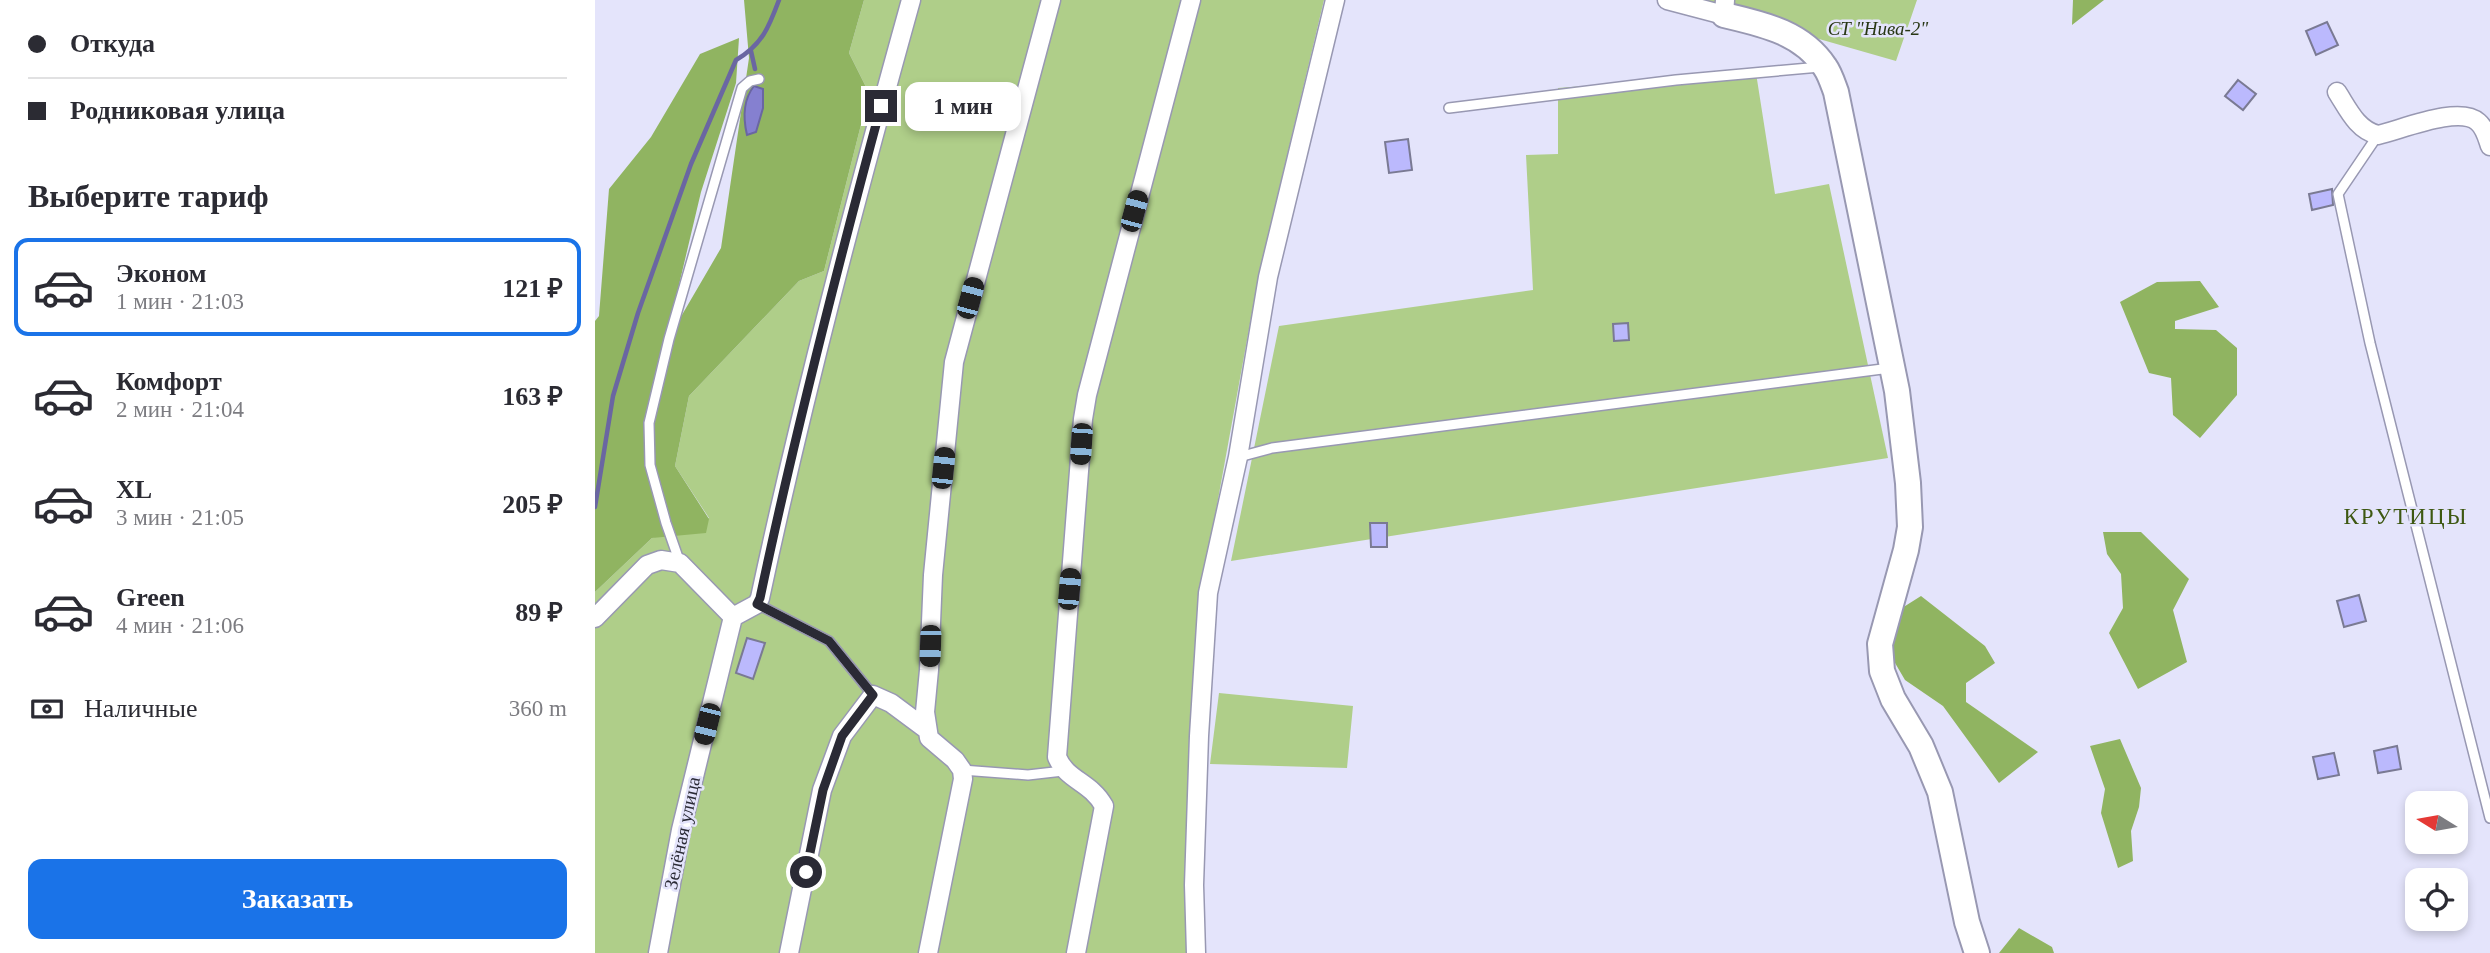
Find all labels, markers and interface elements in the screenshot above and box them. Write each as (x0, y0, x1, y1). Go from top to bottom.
park label: СТ "Нива-2" (1828, 18, 1929, 39)
text: Откуда (70, 29, 155, 58)
callout: 1 мин (905, 82, 1021, 130)
route end (865, 90, 897, 122)
text: 1 мин (933, 94, 993, 119)
text: Родниковая улица (70, 96, 285, 125)
text: Выберите тариф (28, 178, 269, 214)
car (1119, 188, 1150, 234)
icon: car (32, 256, 95, 319)
text: Эконом (116, 259, 206, 288)
text: 121 ₽ (502, 274, 563, 303)
car (955, 275, 986, 321)
text: 1 мин · 21:03 (116, 289, 244, 314)
icon: car (32, 364, 95, 427)
text: Комфорт (116, 367, 222, 396)
text: 163 ₽ (502, 382, 563, 411)
text: 2 мин · 21:04 (116, 397, 244, 422)
car (1070, 422, 1093, 466)
car (931, 446, 956, 490)
icon: car (32, 472, 95, 535)
text: XL (116, 475, 152, 504)
text: 205 ₽ (502, 490, 563, 519)
district label: КРУТИЦЫ (2343, 504, 2469, 529)
text: 3 мин · 21:05 (116, 505, 244, 530)
car (1057, 567, 1082, 611)
icon: car (32, 580, 95, 643)
text: Green (116, 583, 185, 612)
text: 89 ₽ (515, 598, 563, 627)
text: 4 мин · 21:06 (116, 613, 244, 638)
car (919, 625, 942, 667)
icon: cash (28, 690, 66, 728)
text: Наличные (84, 694, 197, 723)
text: 360 m (509, 696, 567, 721)
car (692, 701, 723, 747)
street label: Зелёная улица (660, 774, 704, 891)
north arrow (2405, 791, 2467, 854)
map controls (2405, 791, 2468, 931)
route start (790, 856, 822, 888)
button: Заказать (28, 859, 567, 939)
button: locate (2405, 868, 2468, 931)

